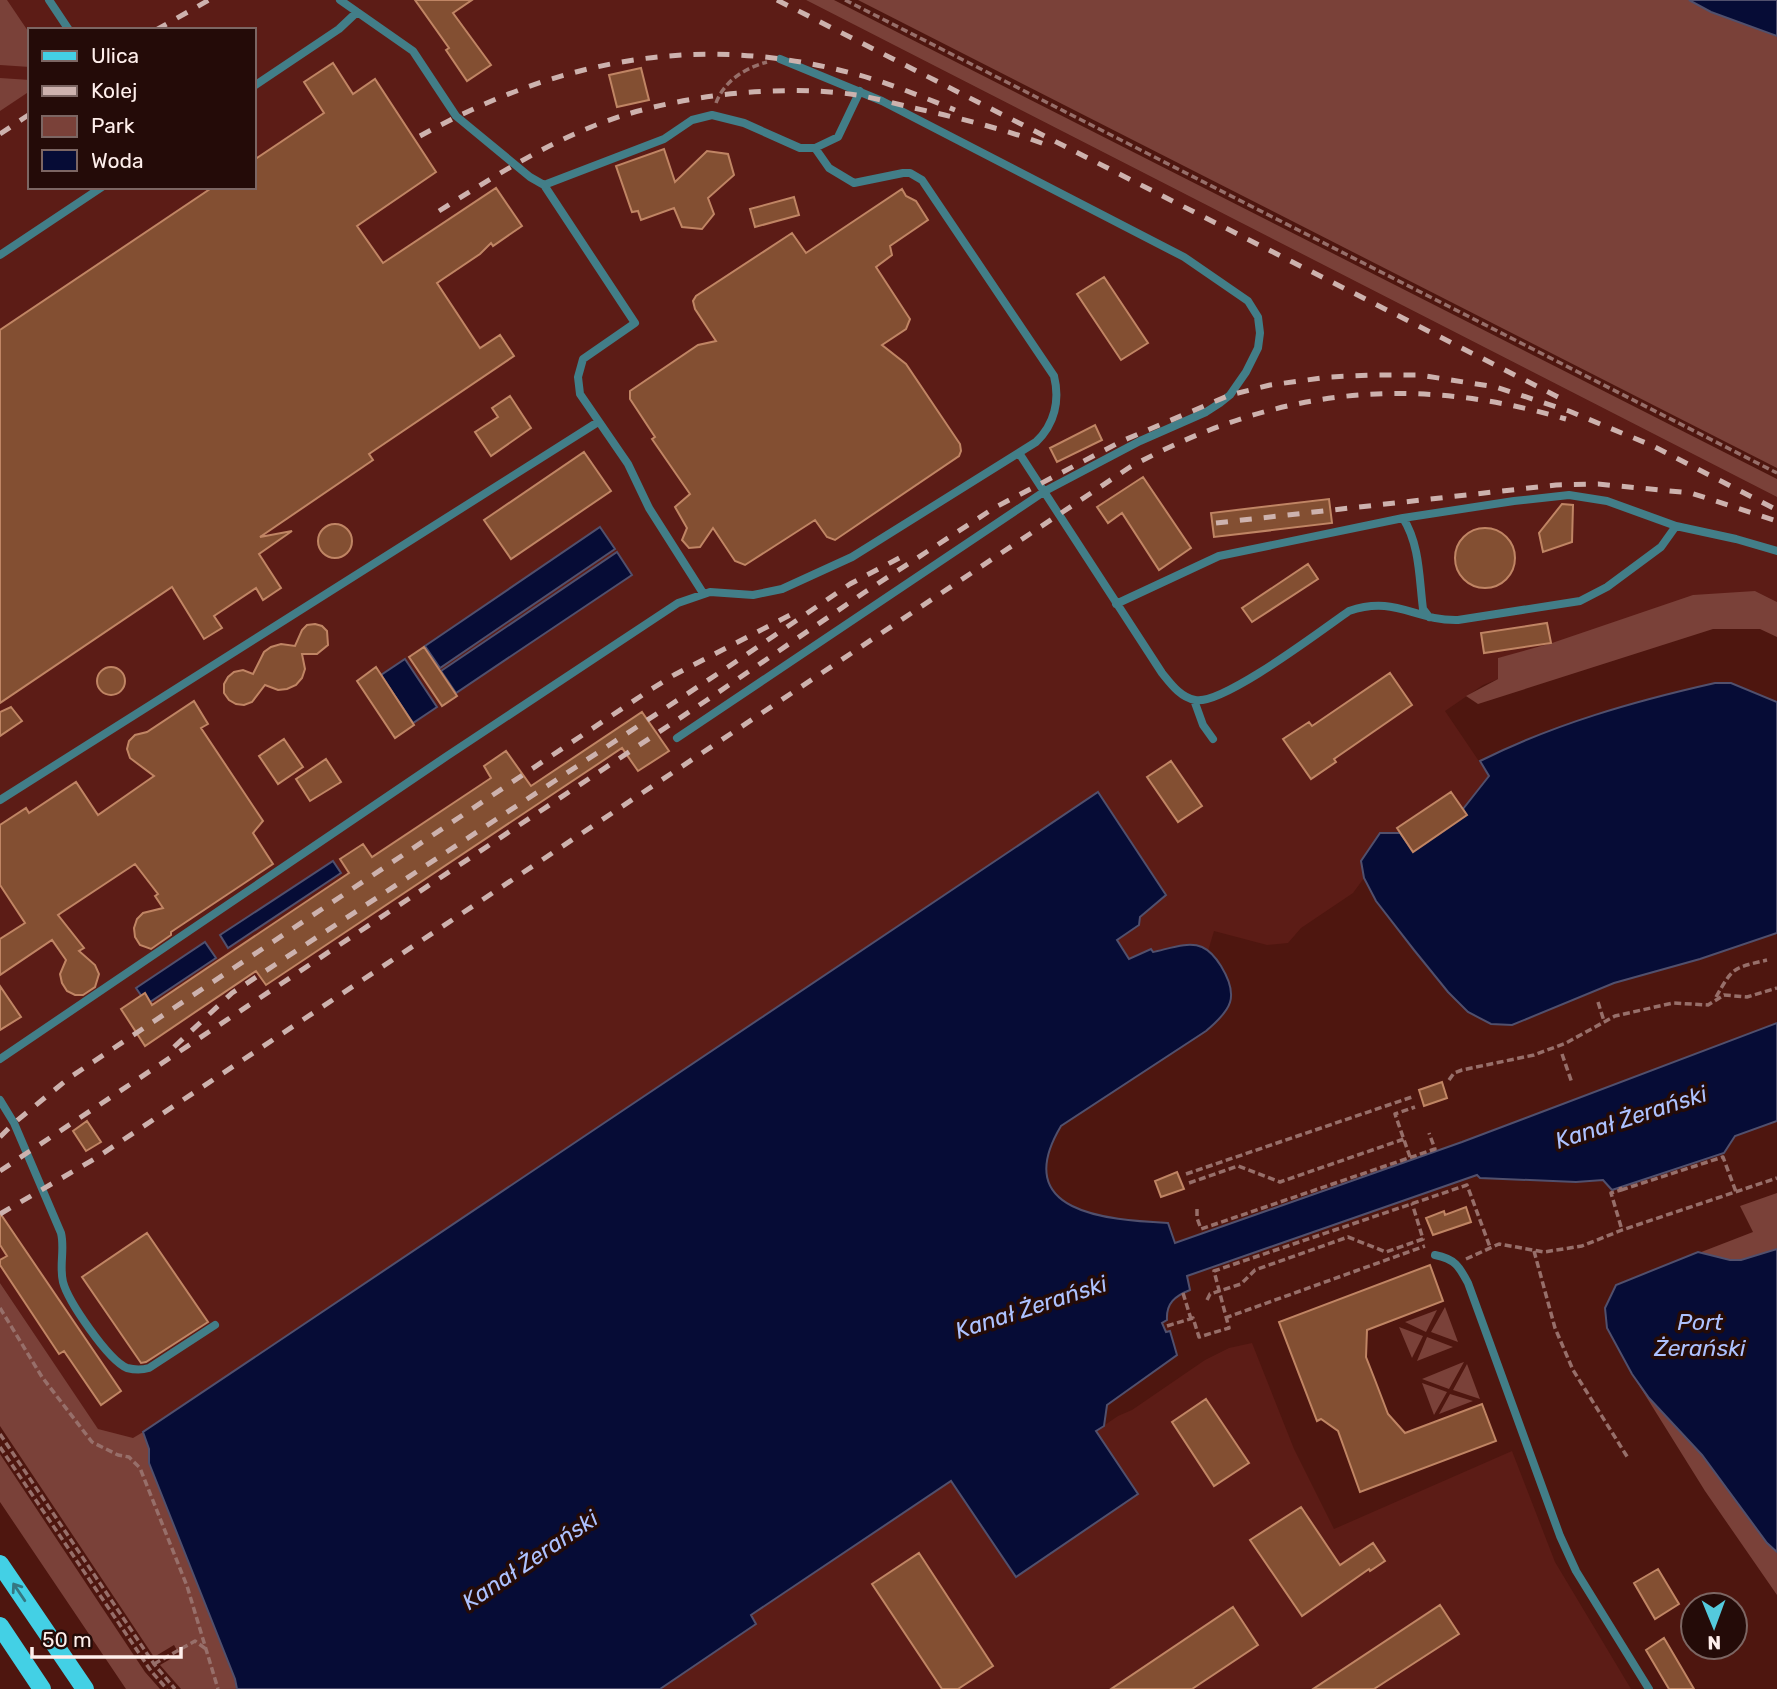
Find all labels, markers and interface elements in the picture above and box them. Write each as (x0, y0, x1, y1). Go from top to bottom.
legend (28, 28, 256, 189)
text: Ulica (91, 43, 139, 68)
text: Kolej (91, 78, 137, 103)
text: Park (91, 113, 135, 138)
text: Woda (91, 148, 144, 173)
water label: Kanał Żerański (1552, 1079, 1712, 1155)
water label: Kanał Żerański (952, 1269, 1112, 1345)
water label: Port Żerański (1653, 1308, 1747, 1362)
water label: Kanał Żerański (457, 1503, 604, 1616)
one-way arrow (12, 1583, 26, 1602)
north arrow (1679, 1591, 1749, 1661)
scale bar (32, 1616, 180, 1660)
text: 50 m (42, 1627, 92, 1652)
text: N (1707, 1631, 1721, 1654)

